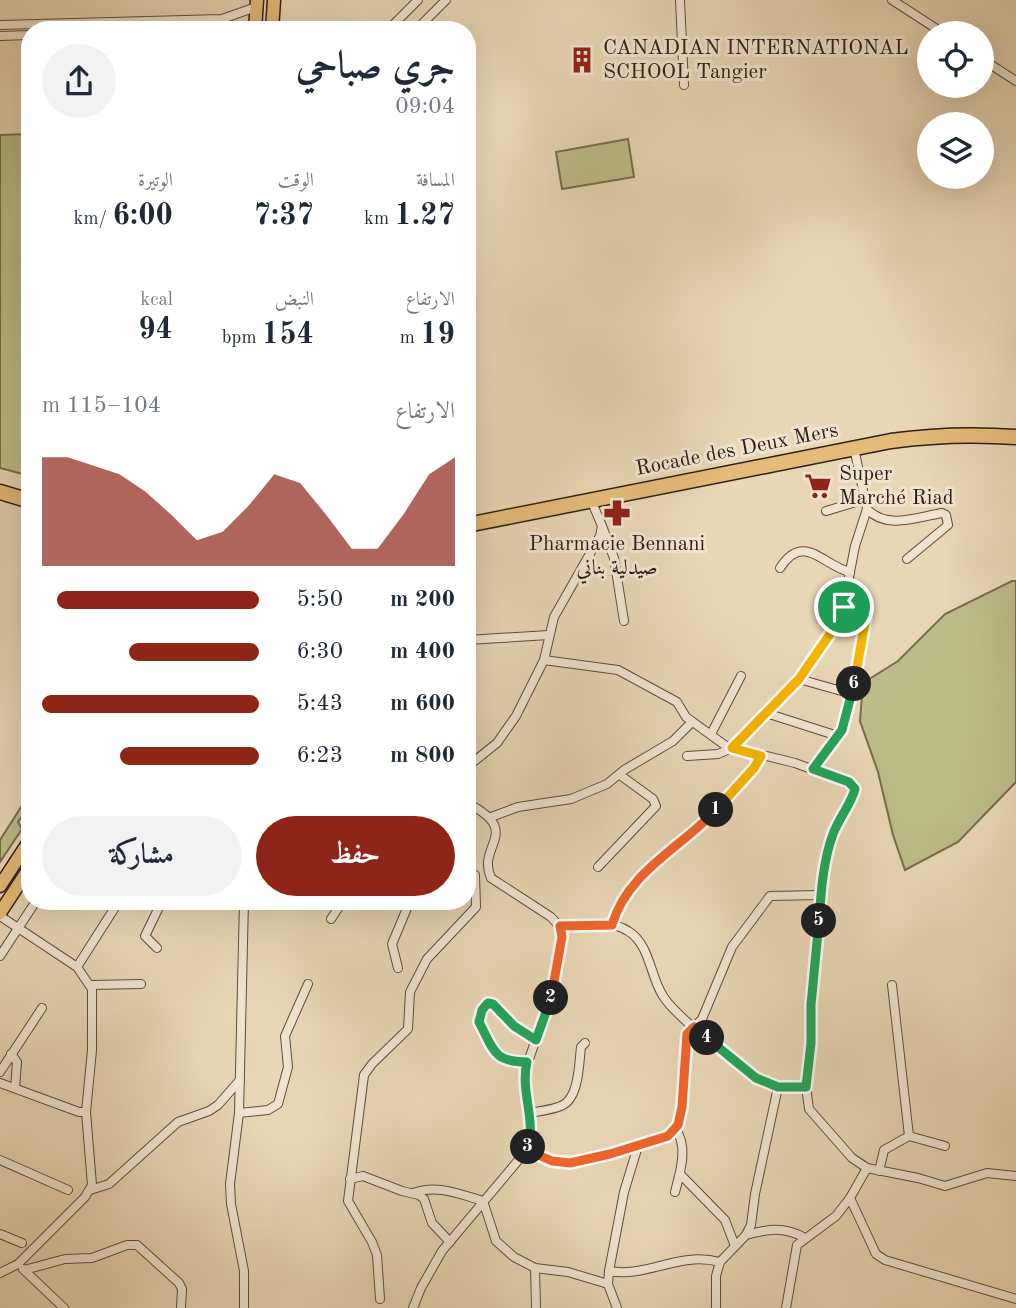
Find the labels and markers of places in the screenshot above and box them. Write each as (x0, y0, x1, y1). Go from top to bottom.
place label: CANADIAN INTERNATIONAL SCHOOL Tangier (603, 38, 909, 83)
building icon: CANADIAN INTERNATIONAL SCHOOL Tangier (567, 45, 597, 75)
place label: Super Marché Riad (839, 464, 954, 509)
supermarket icon: Super Marché Riad (803, 471, 833, 501)
pharmacy icon: Pharmacie Bennani صيدلية بناني (602, 498, 632, 528)
place label: Pharmacie Bennani صيدلية بناني (529, 534, 705, 584)
pin (814, 577, 874, 637)
pin: 6 (836, 666, 872, 702)
pin: 1 (698, 792, 734, 828)
pin: 5 (802, 904, 836, 939)
pin: 2 (534, 981, 568, 1016)
pin: 4 (690, 1020, 724, 1056)
pin: 3 (510, 1130, 546, 1164)

